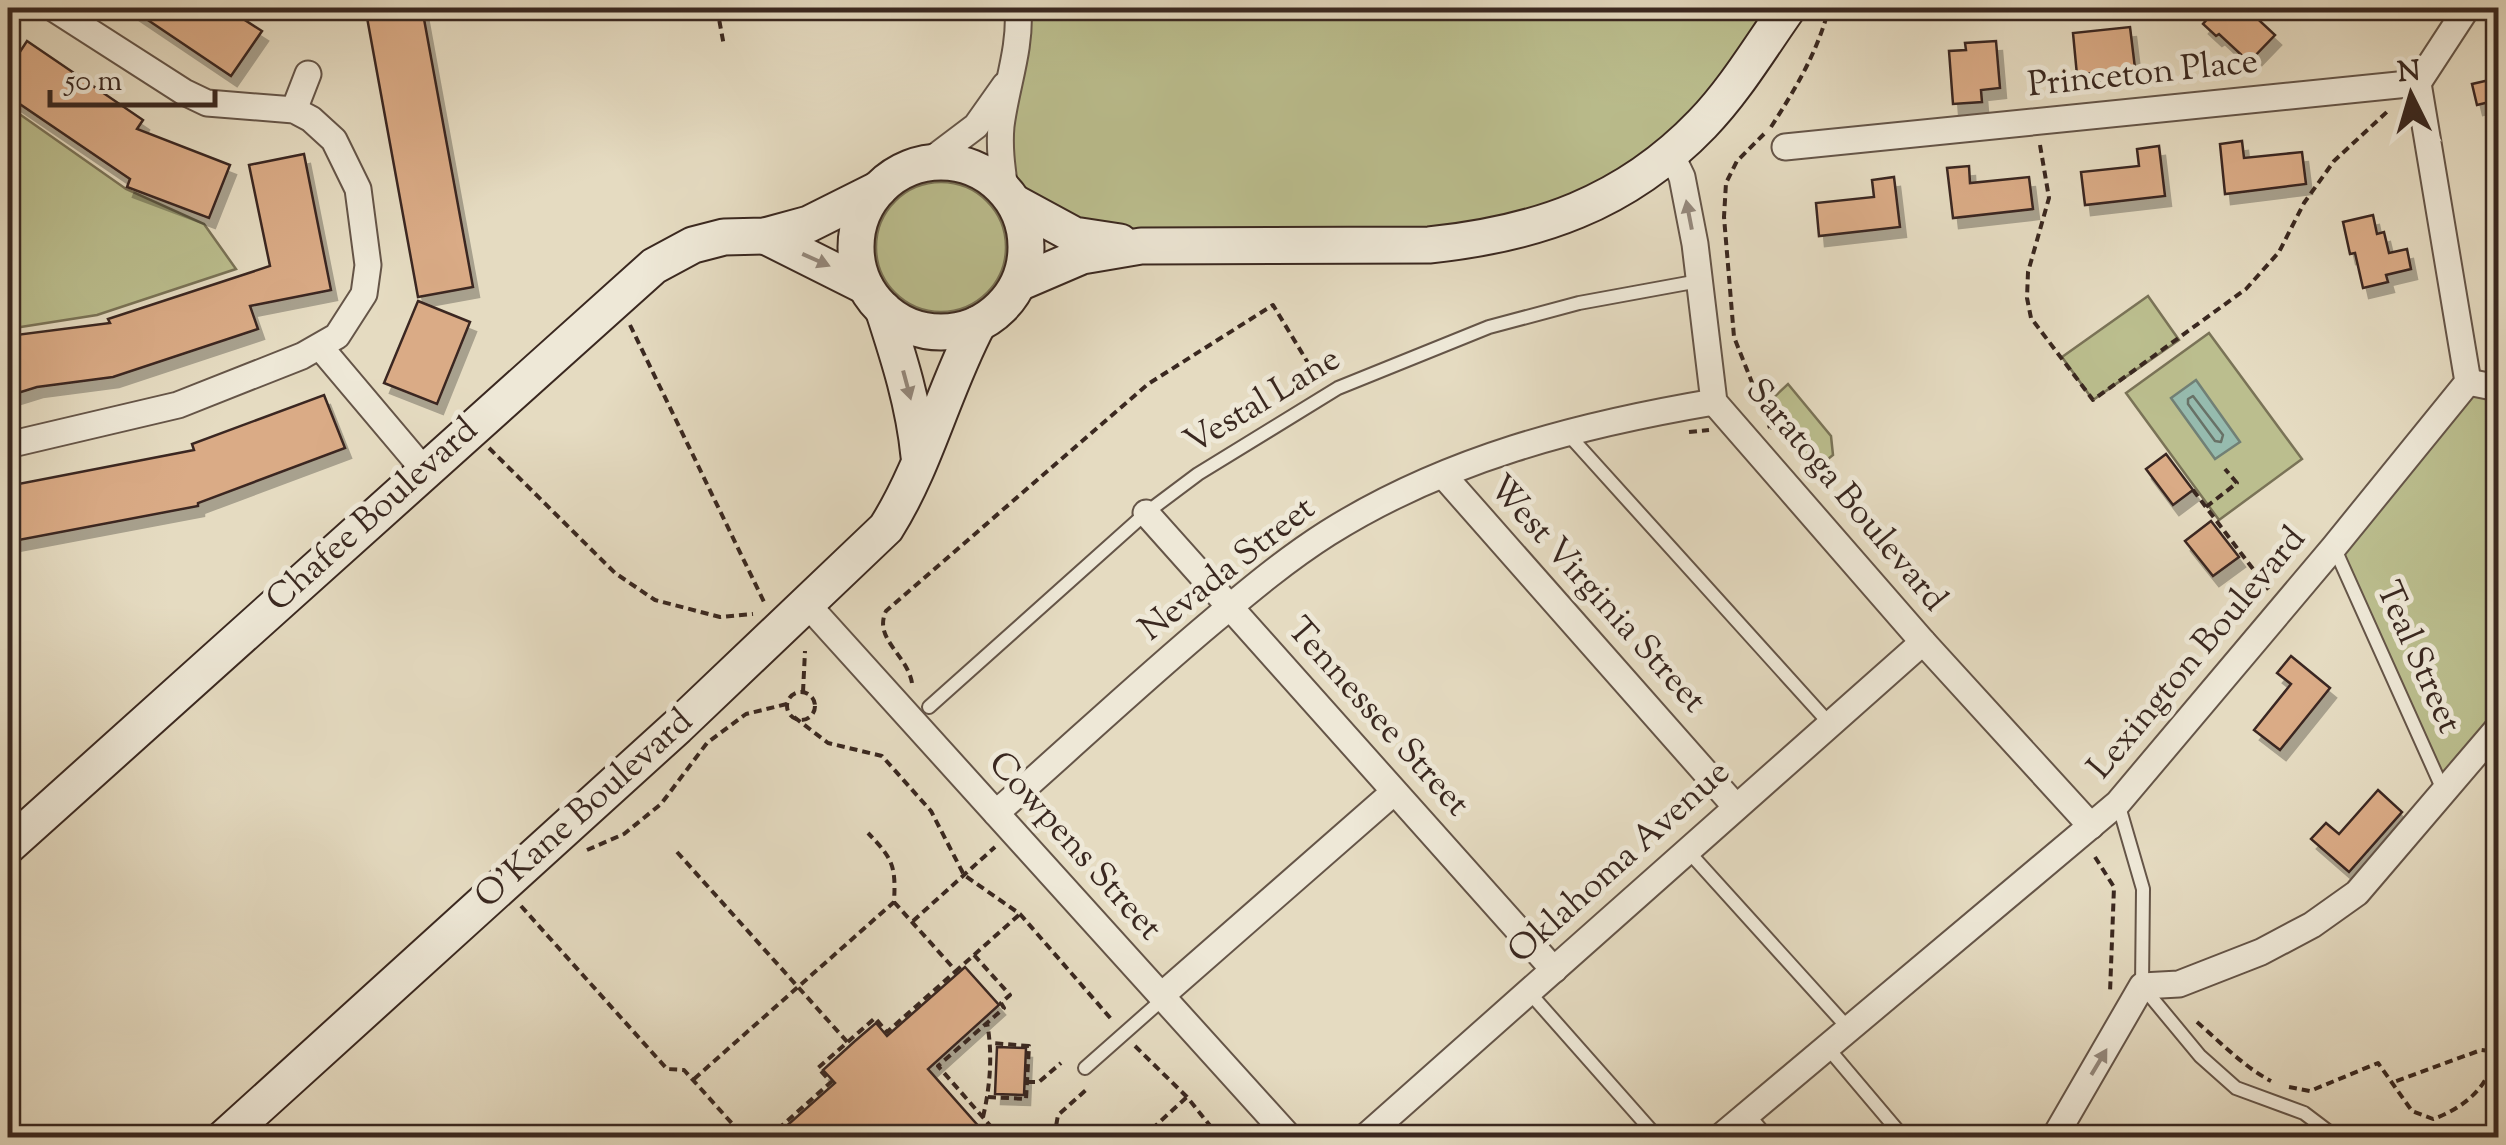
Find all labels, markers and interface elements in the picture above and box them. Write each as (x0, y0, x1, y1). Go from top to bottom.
street label: Princeton Place (2025, 38, 2261, 112)
scale bar (50, 45, 215, 107)
north arrow (2361, 45, 2461, 145)
text: N (2396, 52, 2422, 94)
text: 50 m (63, 61, 123, 104)
one-way arrow (1681, 199, 1696, 231)
one-way arrow (801, 252, 831, 268)
street label: Vestal Lane (1175, 335, 1351, 469)
street label: Saratoga Boulevard (1732, 368, 1958, 624)
one-way arrow (899, 369, 915, 400)
street label: Chafee Boulevard (256, 407, 490, 625)
street label: West Virginia Street (1475, 464, 1717, 726)
street label: Nevada Street (1129, 485, 1327, 655)
street label: Lexington Boulevard (2077, 516, 2319, 792)
street label: Teal Street (2361, 574, 2473, 742)
street label: Tennessee Street (1273, 607, 1481, 829)
street label: O'Kane Boulevard (465, 698, 706, 922)
street label: Cowpens Street (975, 741, 1173, 953)
street label: Oklahoma Avenue (1498, 749, 1742, 977)
one-way arrow (2090, 1048, 2107, 1076)

